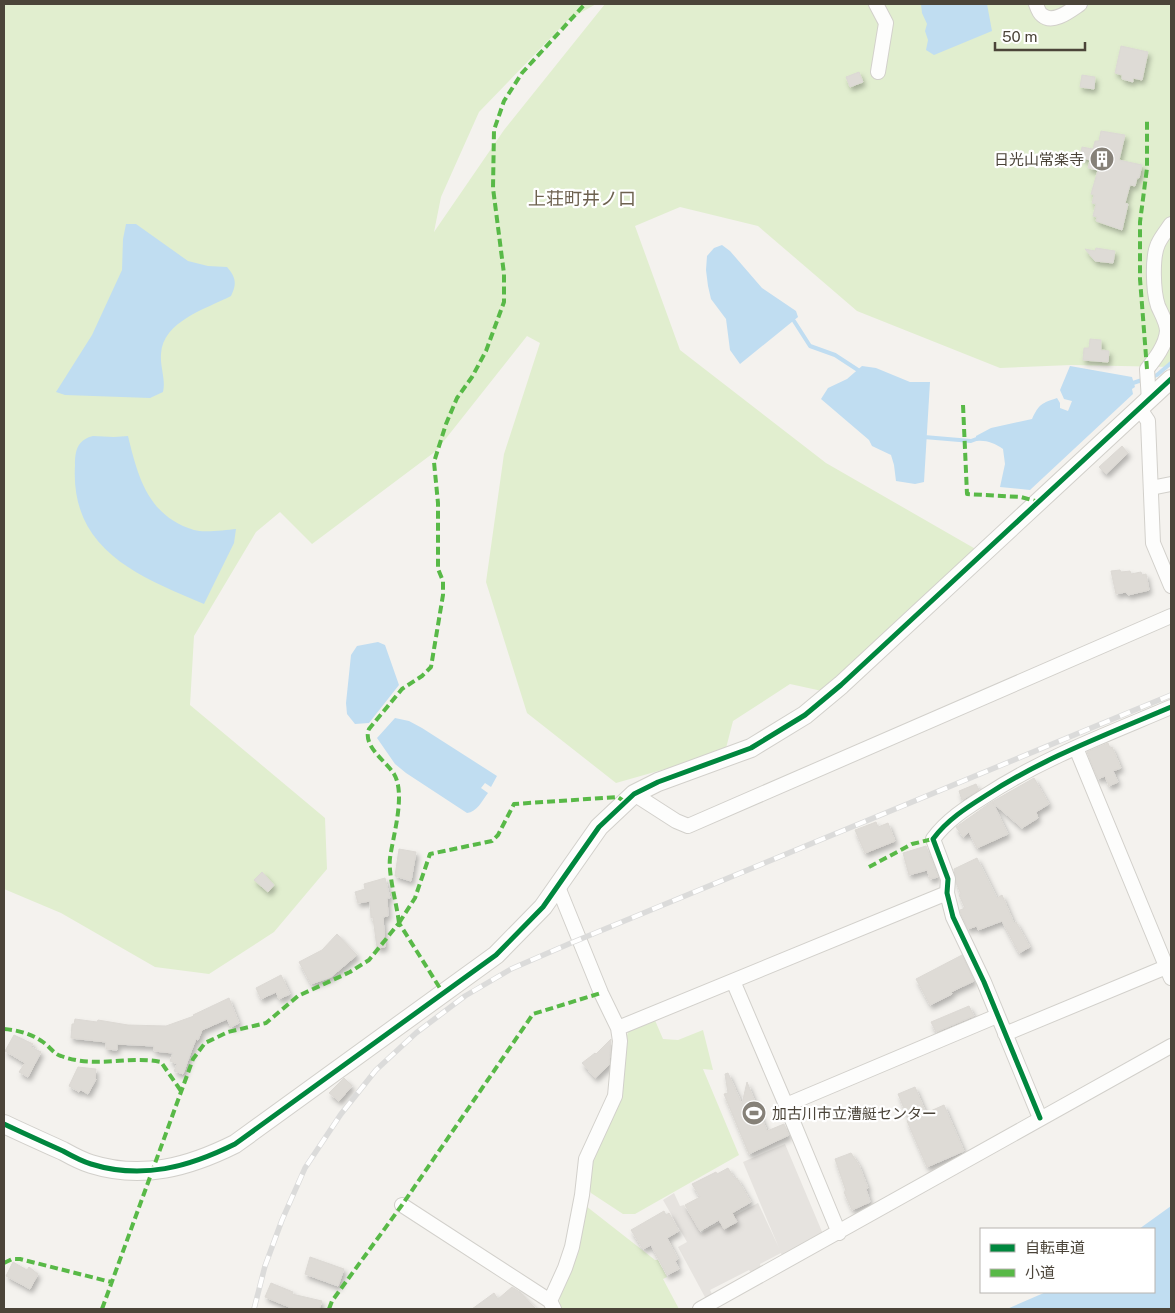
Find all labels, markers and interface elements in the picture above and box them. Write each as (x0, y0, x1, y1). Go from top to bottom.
scale bar (995, 20, 1085, 52)
text: 50 m (1002, 28, 1037, 45)
building icon: 日光山常楽寺 (1089, 146, 1115, 172)
place label: 日光山常楽寺 (994, 151, 1084, 168)
district label: 上荘町井ノ口 (528, 188, 636, 209)
sports icon: 加古川市立漕艇センター (741, 1100, 767, 1126)
place label: 加古川市立漕艇センター (772, 1105, 937, 1122)
legend (980, 1228, 1155, 1293)
text: 自転車道 (1025, 1239, 1085, 1256)
text: 小道 (1025, 1264, 1055, 1281)

